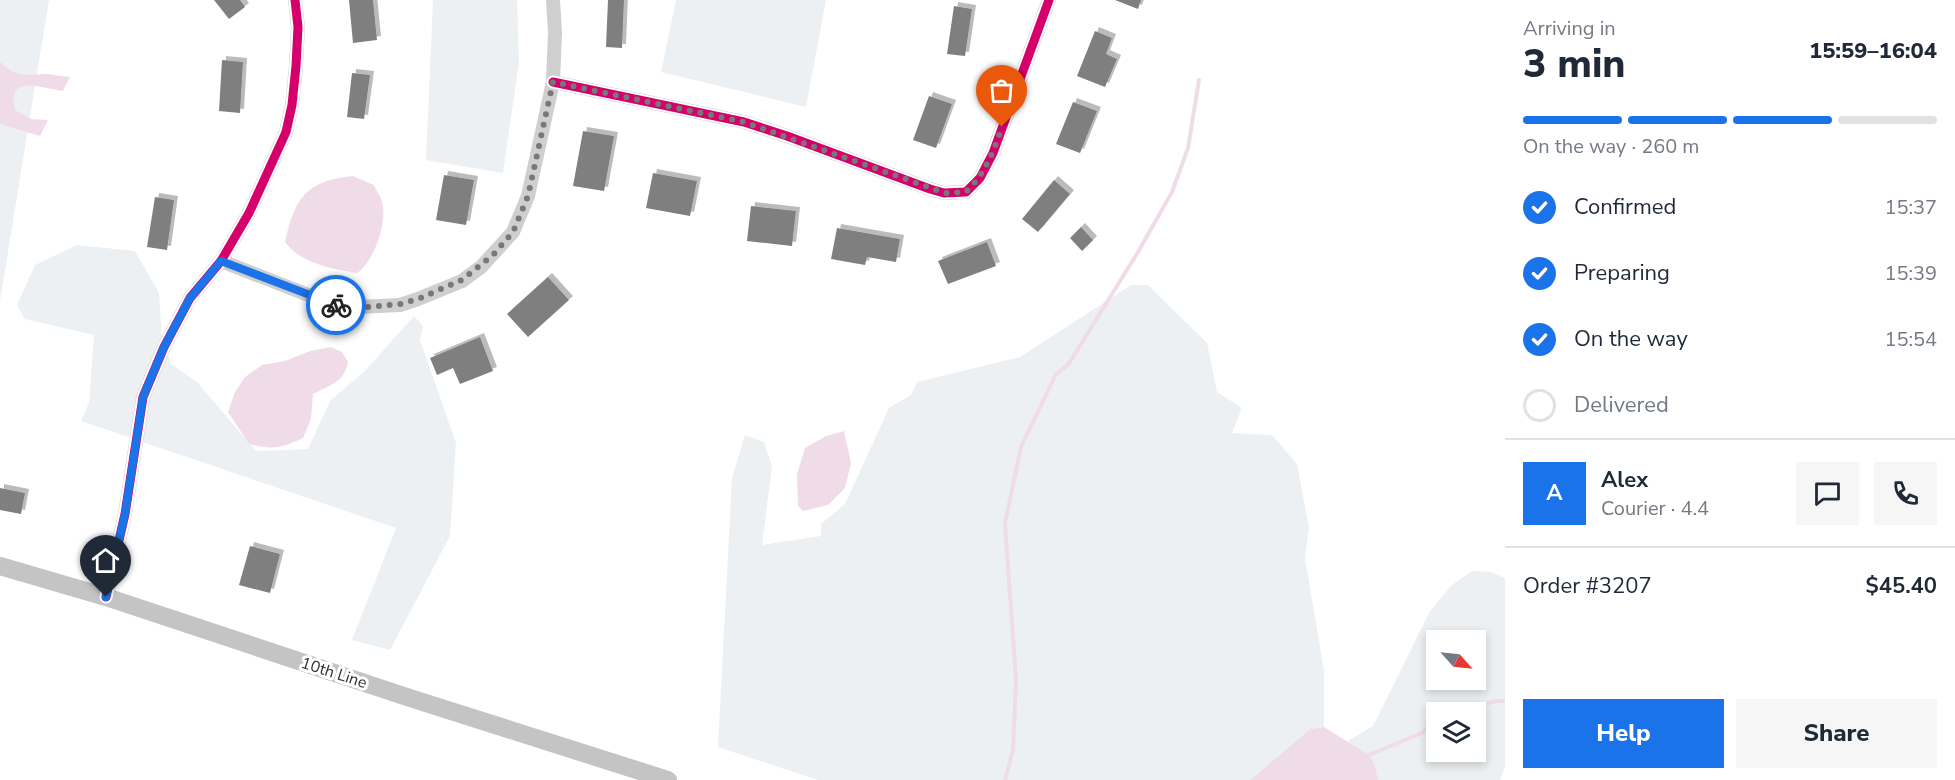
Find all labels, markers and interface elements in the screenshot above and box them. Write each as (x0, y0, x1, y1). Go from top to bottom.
text: Arriving in (1523, 15, 1616, 42)
text: 15:59–16:04 (1809, 36, 1937, 66)
text: 3 min (1523, 38, 1626, 91)
pin (976, 65, 1027, 127)
icon: bag (985, 74, 1018, 107)
text: On the way · 260 m (1523, 133, 1699, 160)
icon: check (1523, 191, 1556, 224)
text: Confirmed (1574, 192, 1676, 222)
text: 15:37 (1884, 194, 1937, 221)
icon: check (1523, 257, 1556, 290)
text: Preparing (1574, 258, 1670, 288)
text: 15:39 (1884, 260, 1937, 287)
courier (306, 275, 366, 335)
icon: bike (320, 289, 353, 322)
icon: check (1523, 323, 1556, 356)
text: On the way (1574, 324, 1688, 354)
text: 15:54 (1884, 326, 1937, 353)
text: Delivered (1574, 390, 1669, 420)
button: chat (1796, 462, 1859, 525)
button: phone (1874, 462, 1937, 525)
text: Alex (1601, 465, 1648, 495)
text: A (1546, 478, 1563, 508)
text: Courier · 4.4 (1601, 495, 1709, 522)
pin (80, 535, 131, 597)
icon: home (89, 544, 122, 577)
text: Order #3207 (1523, 571, 1652, 601)
text: $45.40 (1866, 571, 1937, 601)
north arrow (1426, 630, 1486, 690)
map controls (1426, 630, 1486, 762)
street label: 10th Line (298, 652, 370, 694)
button: Help (1523, 699, 1724, 768)
button: Share (1736, 699, 1937, 768)
button: layers (1426, 702, 1486, 762)

